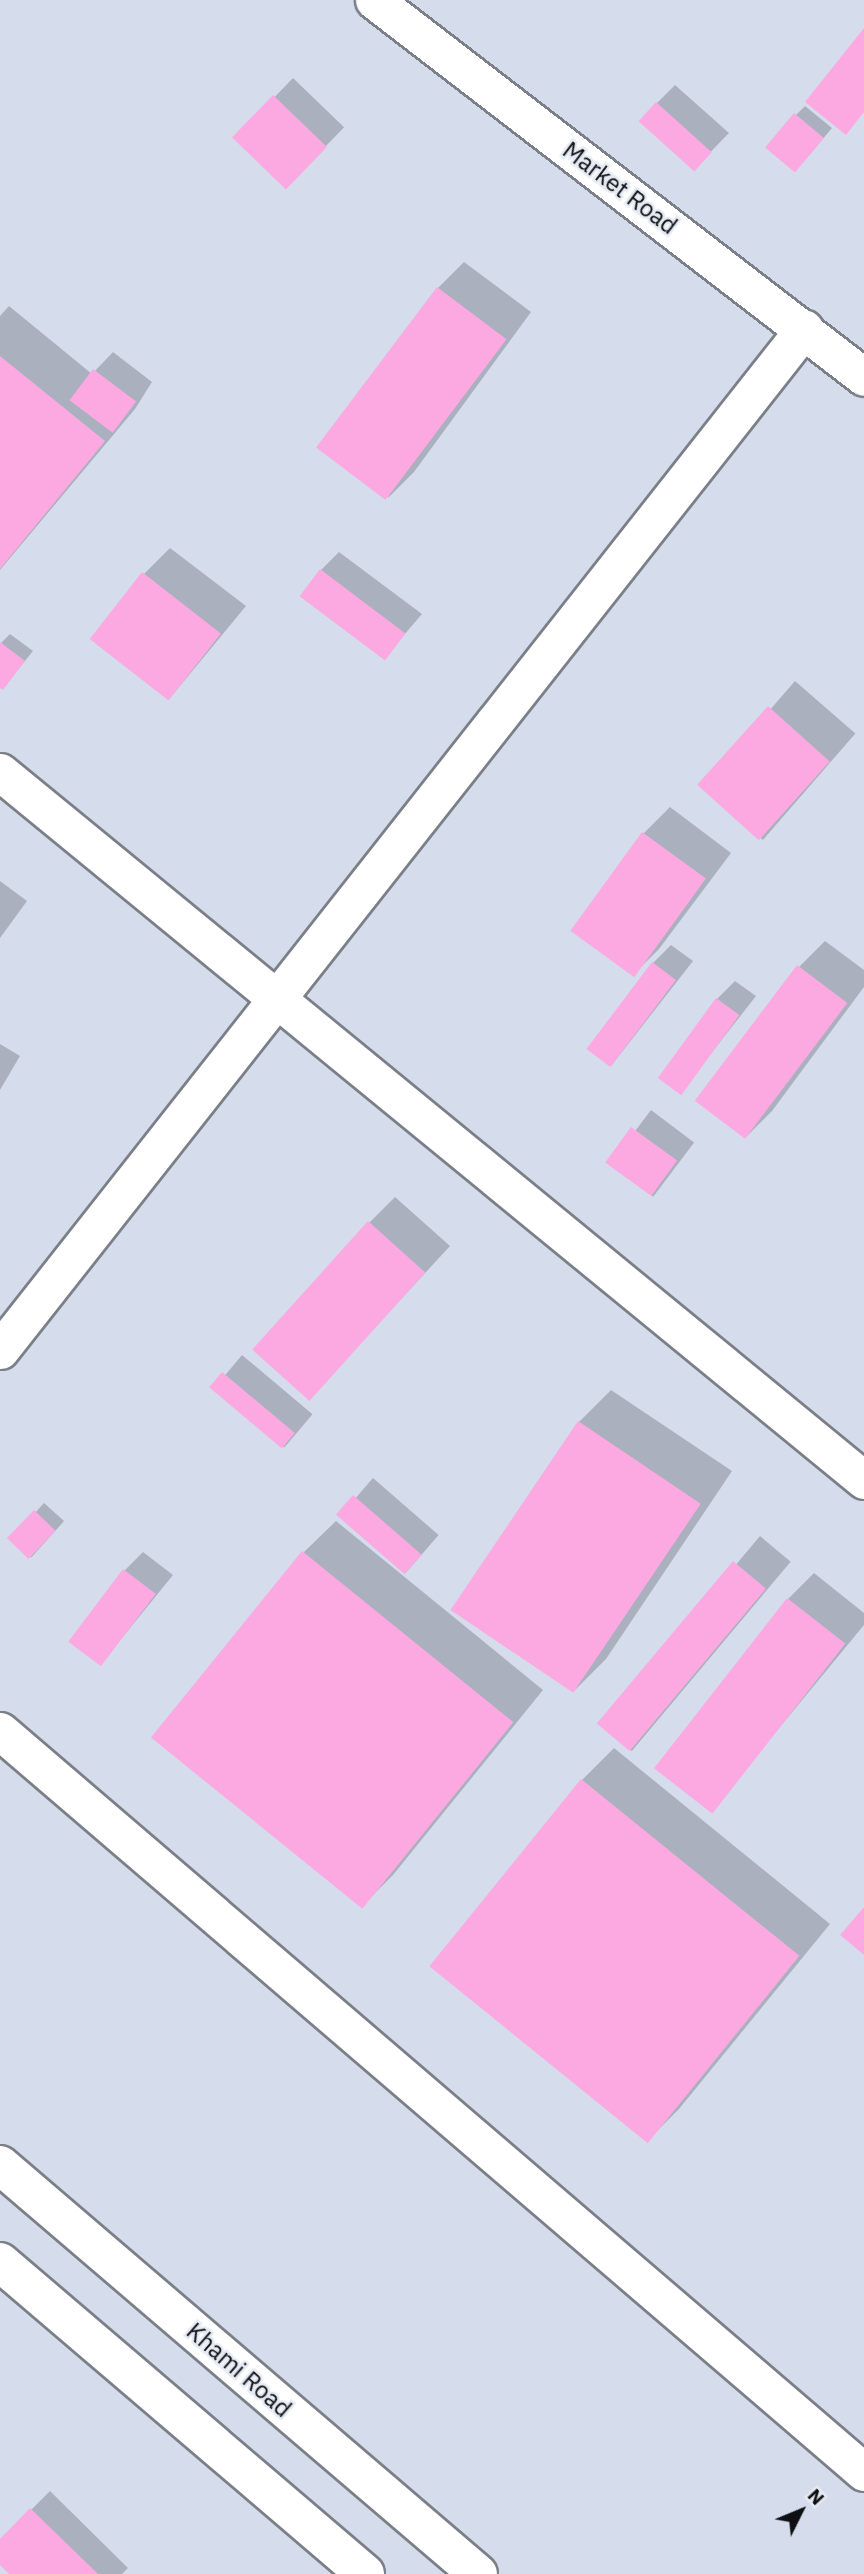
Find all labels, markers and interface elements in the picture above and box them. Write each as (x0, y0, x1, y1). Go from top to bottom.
street label: Market Road (557, 136, 683, 240)
street label: Khami Road (181, 2317, 297, 2423)
north arrow (766, 2476, 836, 2546)
text: N (803, 2483, 830, 2510)

